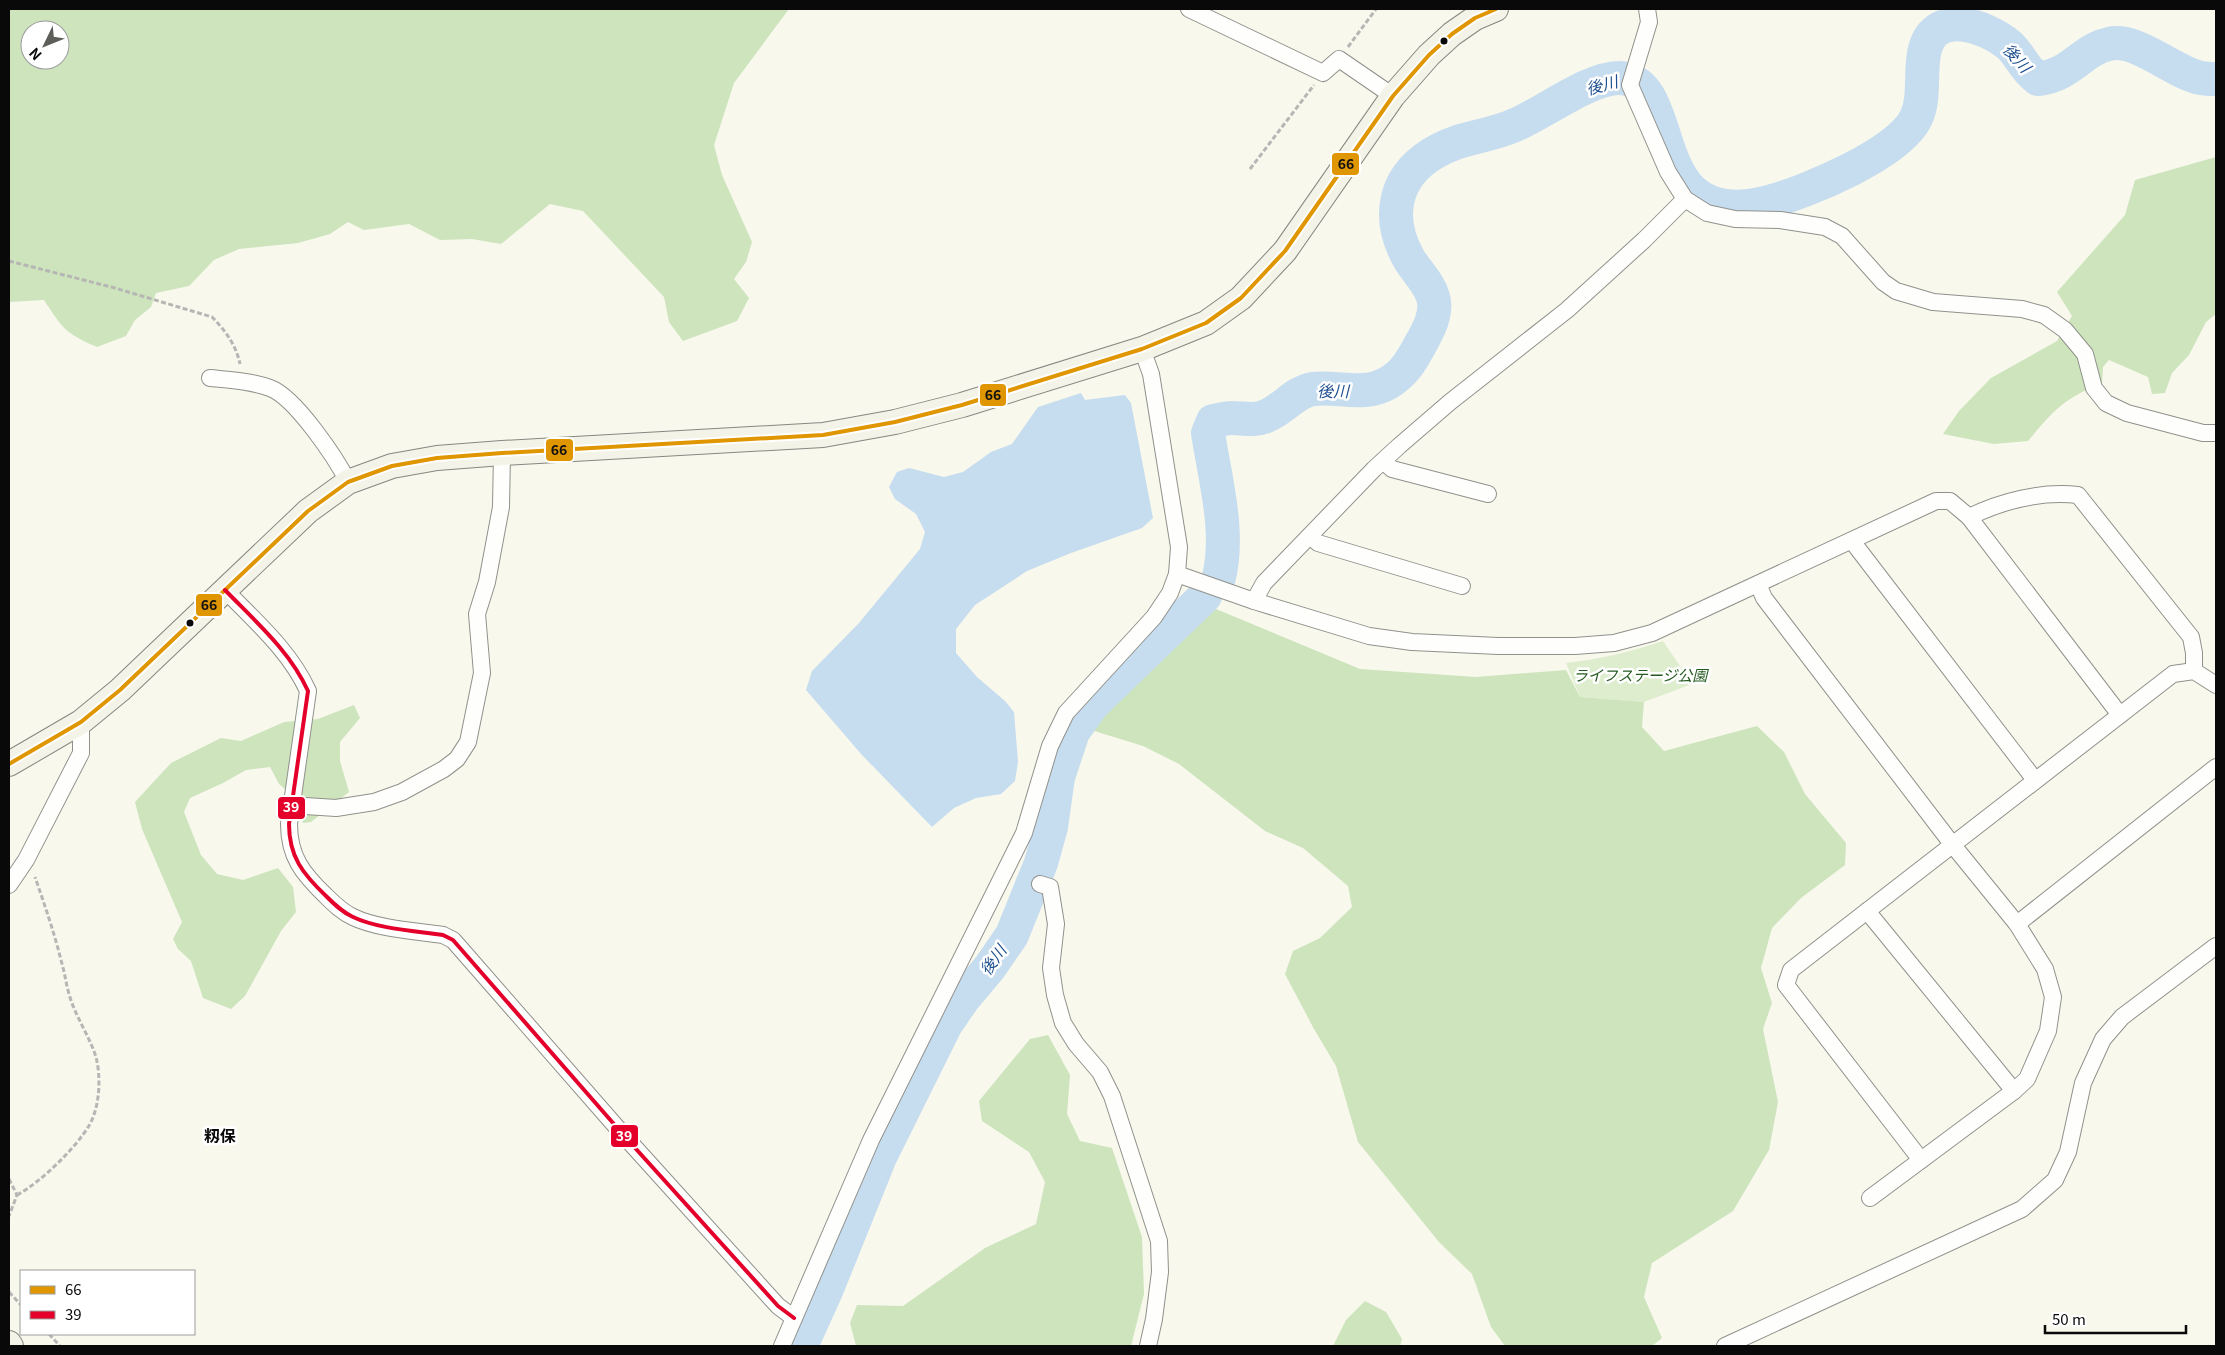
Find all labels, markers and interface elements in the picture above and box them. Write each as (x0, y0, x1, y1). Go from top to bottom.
north arrow (20, 20, 70, 70)
unlabelled marker (1439, 36, 1449, 46)
water label: 後川 (1998, 37, 2039, 79)
text: N (24, 44, 46, 65)
water label: 後川 (1583, 68, 1622, 100)
line badge: 66 (1331, 152, 1360, 176)
text: 66 (1338, 153, 1354, 173)
water label: 後川 (1317, 378, 1351, 402)
line badge: 66 (979, 383, 1007, 407)
text: 66 (985, 384, 1001, 404)
line badge: 66 (545, 438, 574, 462)
text: 66 (551, 439, 567, 459)
line badge: 66 (195, 593, 223, 617)
text: 66 (201, 594, 217, 614)
unlabelled marker (185, 618, 195, 628)
park label: ライフステージ公園 (1573, 664, 1709, 685)
line badge: 39 (277, 796, 306, 820)
text: 39 (283, 796, 299, 816)
water label: 後川 (973, 938, 1012, 979)
district label: 籾保 (204, 1123, 236, 1147)
line badge: 39 (610, 1124, 639, 1148)
text: 39 (616, 1125, 632, 1145)
legend (20, 1270, 195, 1335)
text: 66 (65, 1278, 82, 1299)
scale bar (2045, 1302, 2186, 1334)
text: 39 (65, 1303, 82, 1324)
text: 50 m (2052, 1308, 2086, 1329)

